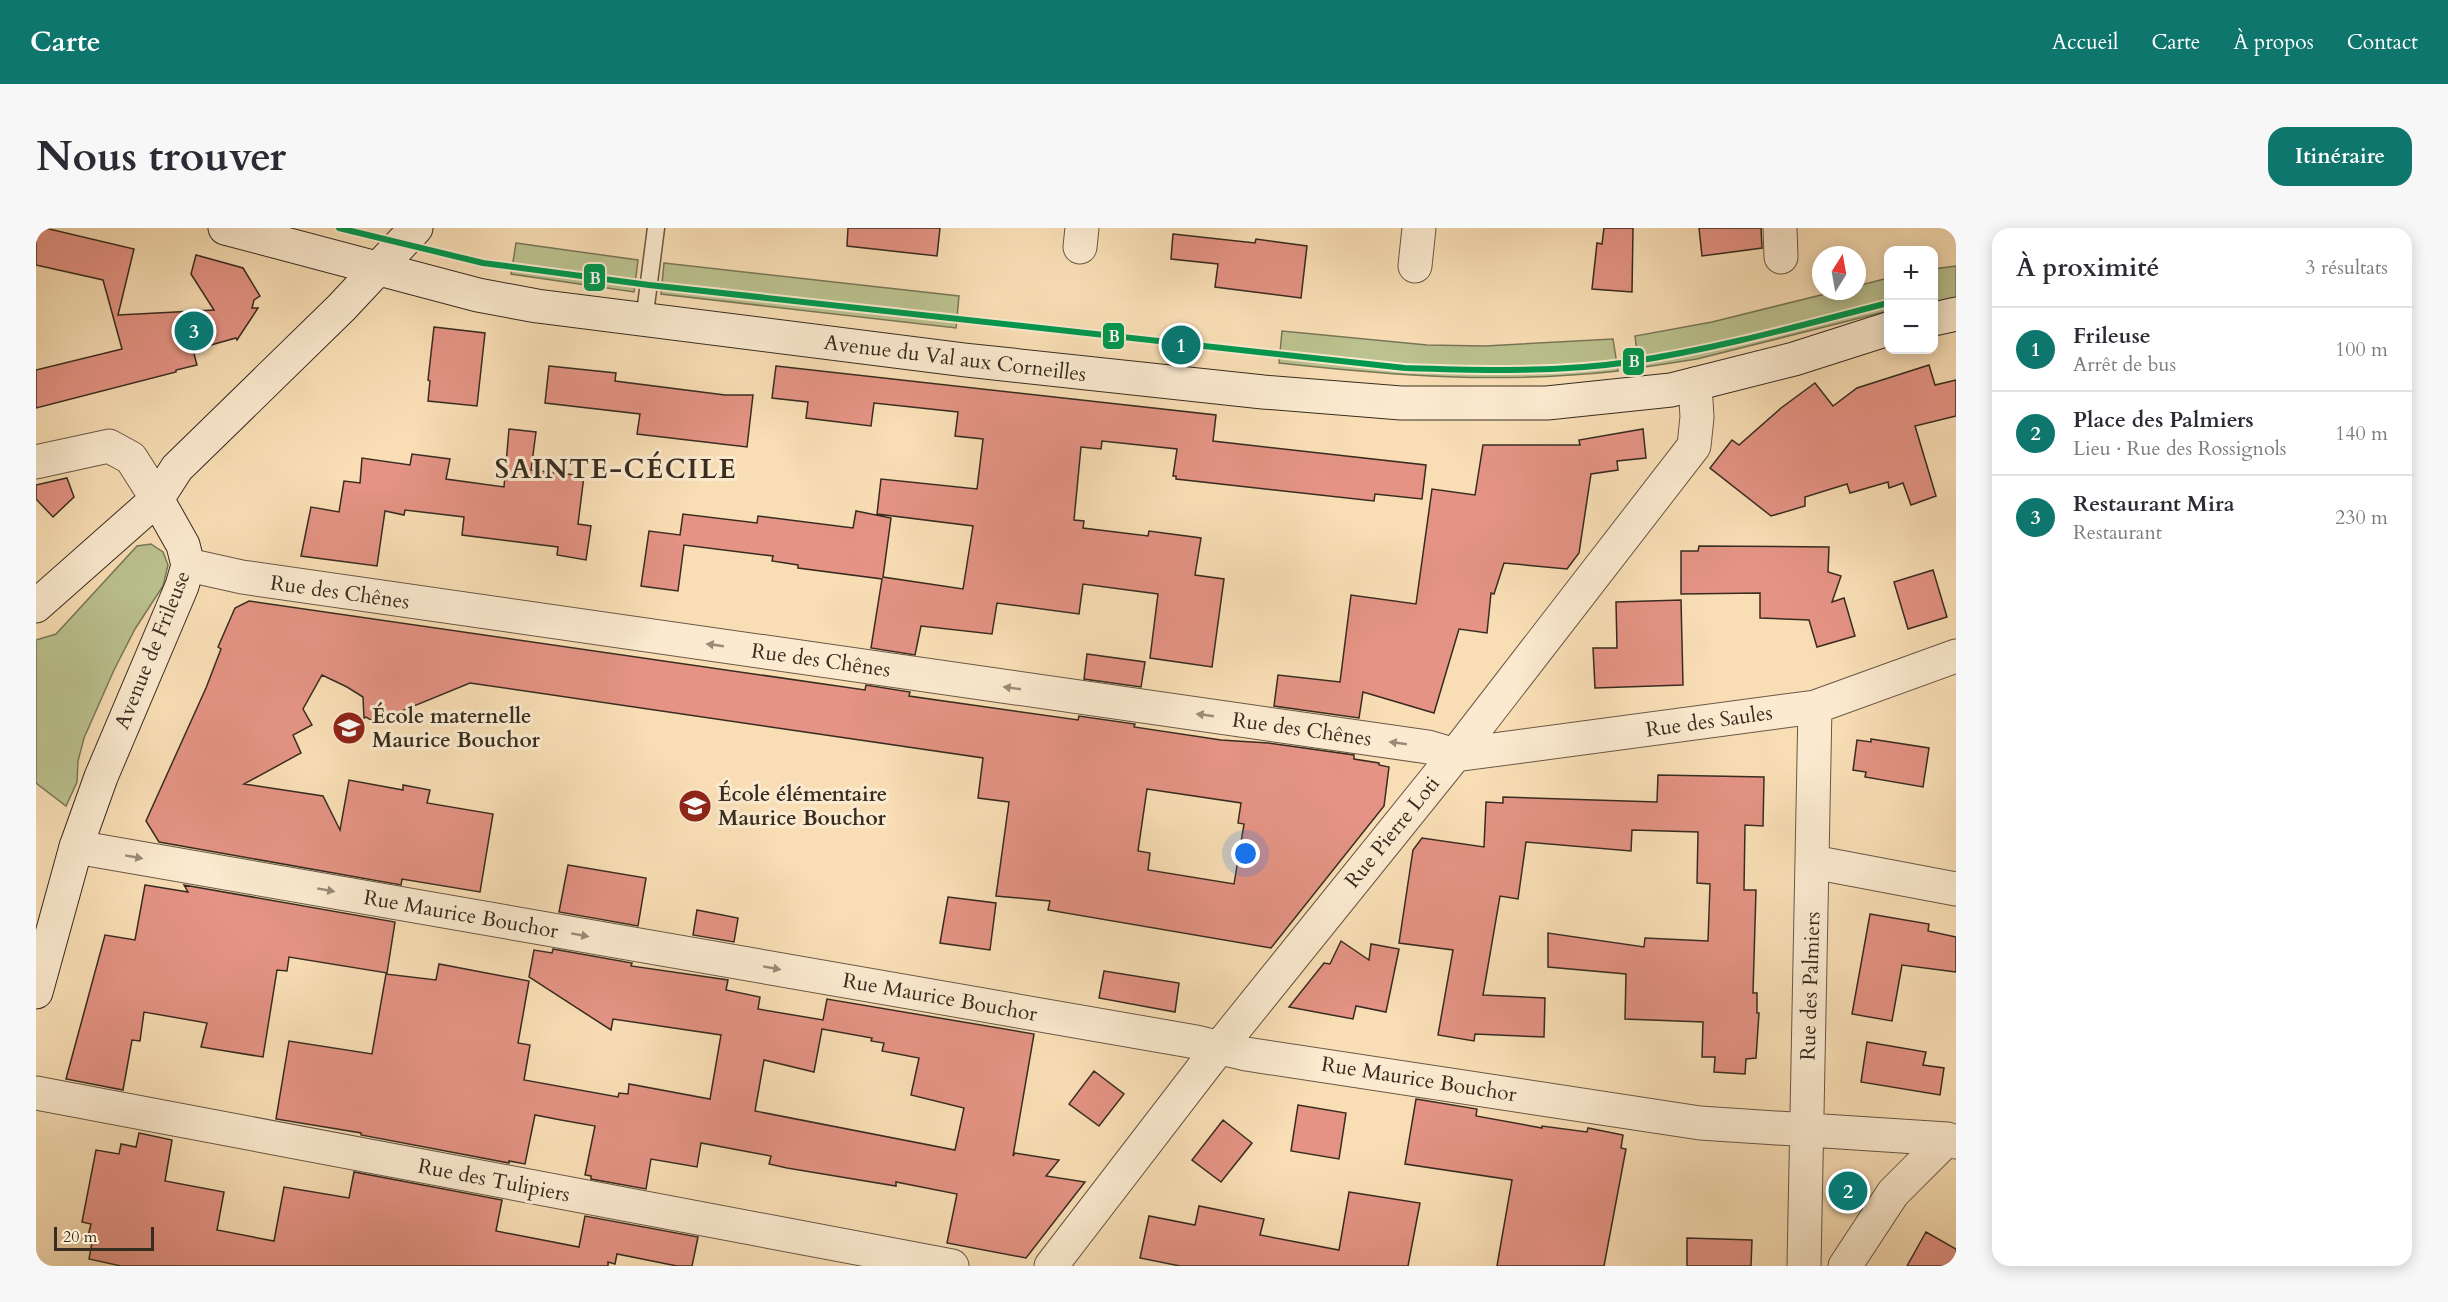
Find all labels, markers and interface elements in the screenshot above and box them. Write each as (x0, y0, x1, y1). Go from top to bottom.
text: Carte (30, 23, 101, 61)
text: Accueil (2052, 28, 2118, 57)
text: Carte (2151, 28, 2200, 57)
text: À propos (2233, 28, 2314, 57)
text: Contact (2347, 28, 2418, 57)
button: Itinéraire (2268, 127, 2412, 186)
text: Nous trouver (36, 128, 286, 185)
north arrow (1812, 246, 1866, 300)
map controls (1884, 246, 1938, 354)
button: + (1884, 246, 1938, 300)
text: À proximité (2016, 250, 2159, 285)
text: 3 résultats (2305, 254, 2388, 281)
line badge: B (583, 263, 606, 292)
text: B (589, 268, 601, 290)
button: − (1884, 300, 1938, 354)
pin: 3 (174, 308, 214, 354)
text: Frileuse (2073, 321, 2151, 351)
line badge: B (1102, 322, 1125, 350)
pin: 1 (1162, 322, 1200, 368)
text: B (1108, 326, 1120, 348)
street label: Avenue du Val aux Corneilles (822, 328, 1088, 389)
text: 1 (2030, 336, 2041, 363)
text: 100 m (2335, 336, 2388, 363)
line badge: B (1622, 347, 1645, 376)
text: B (1628, 351, 1640, 373)
text: Arrêt de bus (2073, 351, 2176, 378)
text: Place des Palmiers (2073, 405, 2254, 435)
text: 2 (2030, 420, 2041, 447)
text: 140 m (2335, 420, 2388, 447)
text: Lieu · Rue des Rossignols (2073, 435, 2287, 462)
district label: SAINTE-CÉCILE (495, 451, 737, 488)
text: Restaurant Mira (2073, 489, 2235, 519)
text: 3 (2030, 504, 2041, 531)
text: 230 m (2335, 504, 2388, 531)
text: Restaurant (2073, 519, 2162, 546)
street label: Avenue de Frileuse (107, 567, 197, 734)
street label: Rue des Chênes (268, 568, 411, 617)
street label: Rue des Chênes (749, 636, 892, 685)
one-way arrow (705, 641, 724, 650)
one-way arrow (1002, 683, 1021, 692)
street label: Rue des Saules (1644, 698, 1774, 745)
place label: École maternelle Maurice Bouchor (372, 702, 540, 755)
street label: Rue des Chênes (1230, 705, 1373, 754)
school or university icon: École maternelle Maurice Bouchor (331, 710, 367, 746)
one-way arrow (1195, 711, 1214, 720)
one-way arrow (1388, 738, 1407, 747)
street label: Rue Pierre Loti (1338, 770, 1447, 894)
place label: École élémentaire Maurice Bouchor (718, 780, 887, 833)
school or university icon: École élémentaire Maurice Bouchor (677, 788, 713, 824)
your location (1231, 839, 1260, 868)
one-way arrow (125, 852, 144, 861)
street label: Rue Maurice Bouchor (361, 883, 561, 946)
one-way arrow (317, 886, 336, 895)
street label: Rue des Palmiers (1793, 911, 1828, 1061)
one-way arrow (571, 930, 590, 939)
one-way arrow (763, 964, 782, 973)
street label: Rue Maurice Bouchor (840, 966, 1040, 1029)
street label: Rue Maurice Bouchor (1319, 1050, 1519, 1109)
street label: Rue des Tulipiers (415, 1152, 572, 1209)
pin: 2 (1828, 1168, 1868, 1214)
scale bar (54, 1224, 154, 1252)
text: 20 m (63, 1226, 97, 1248)

